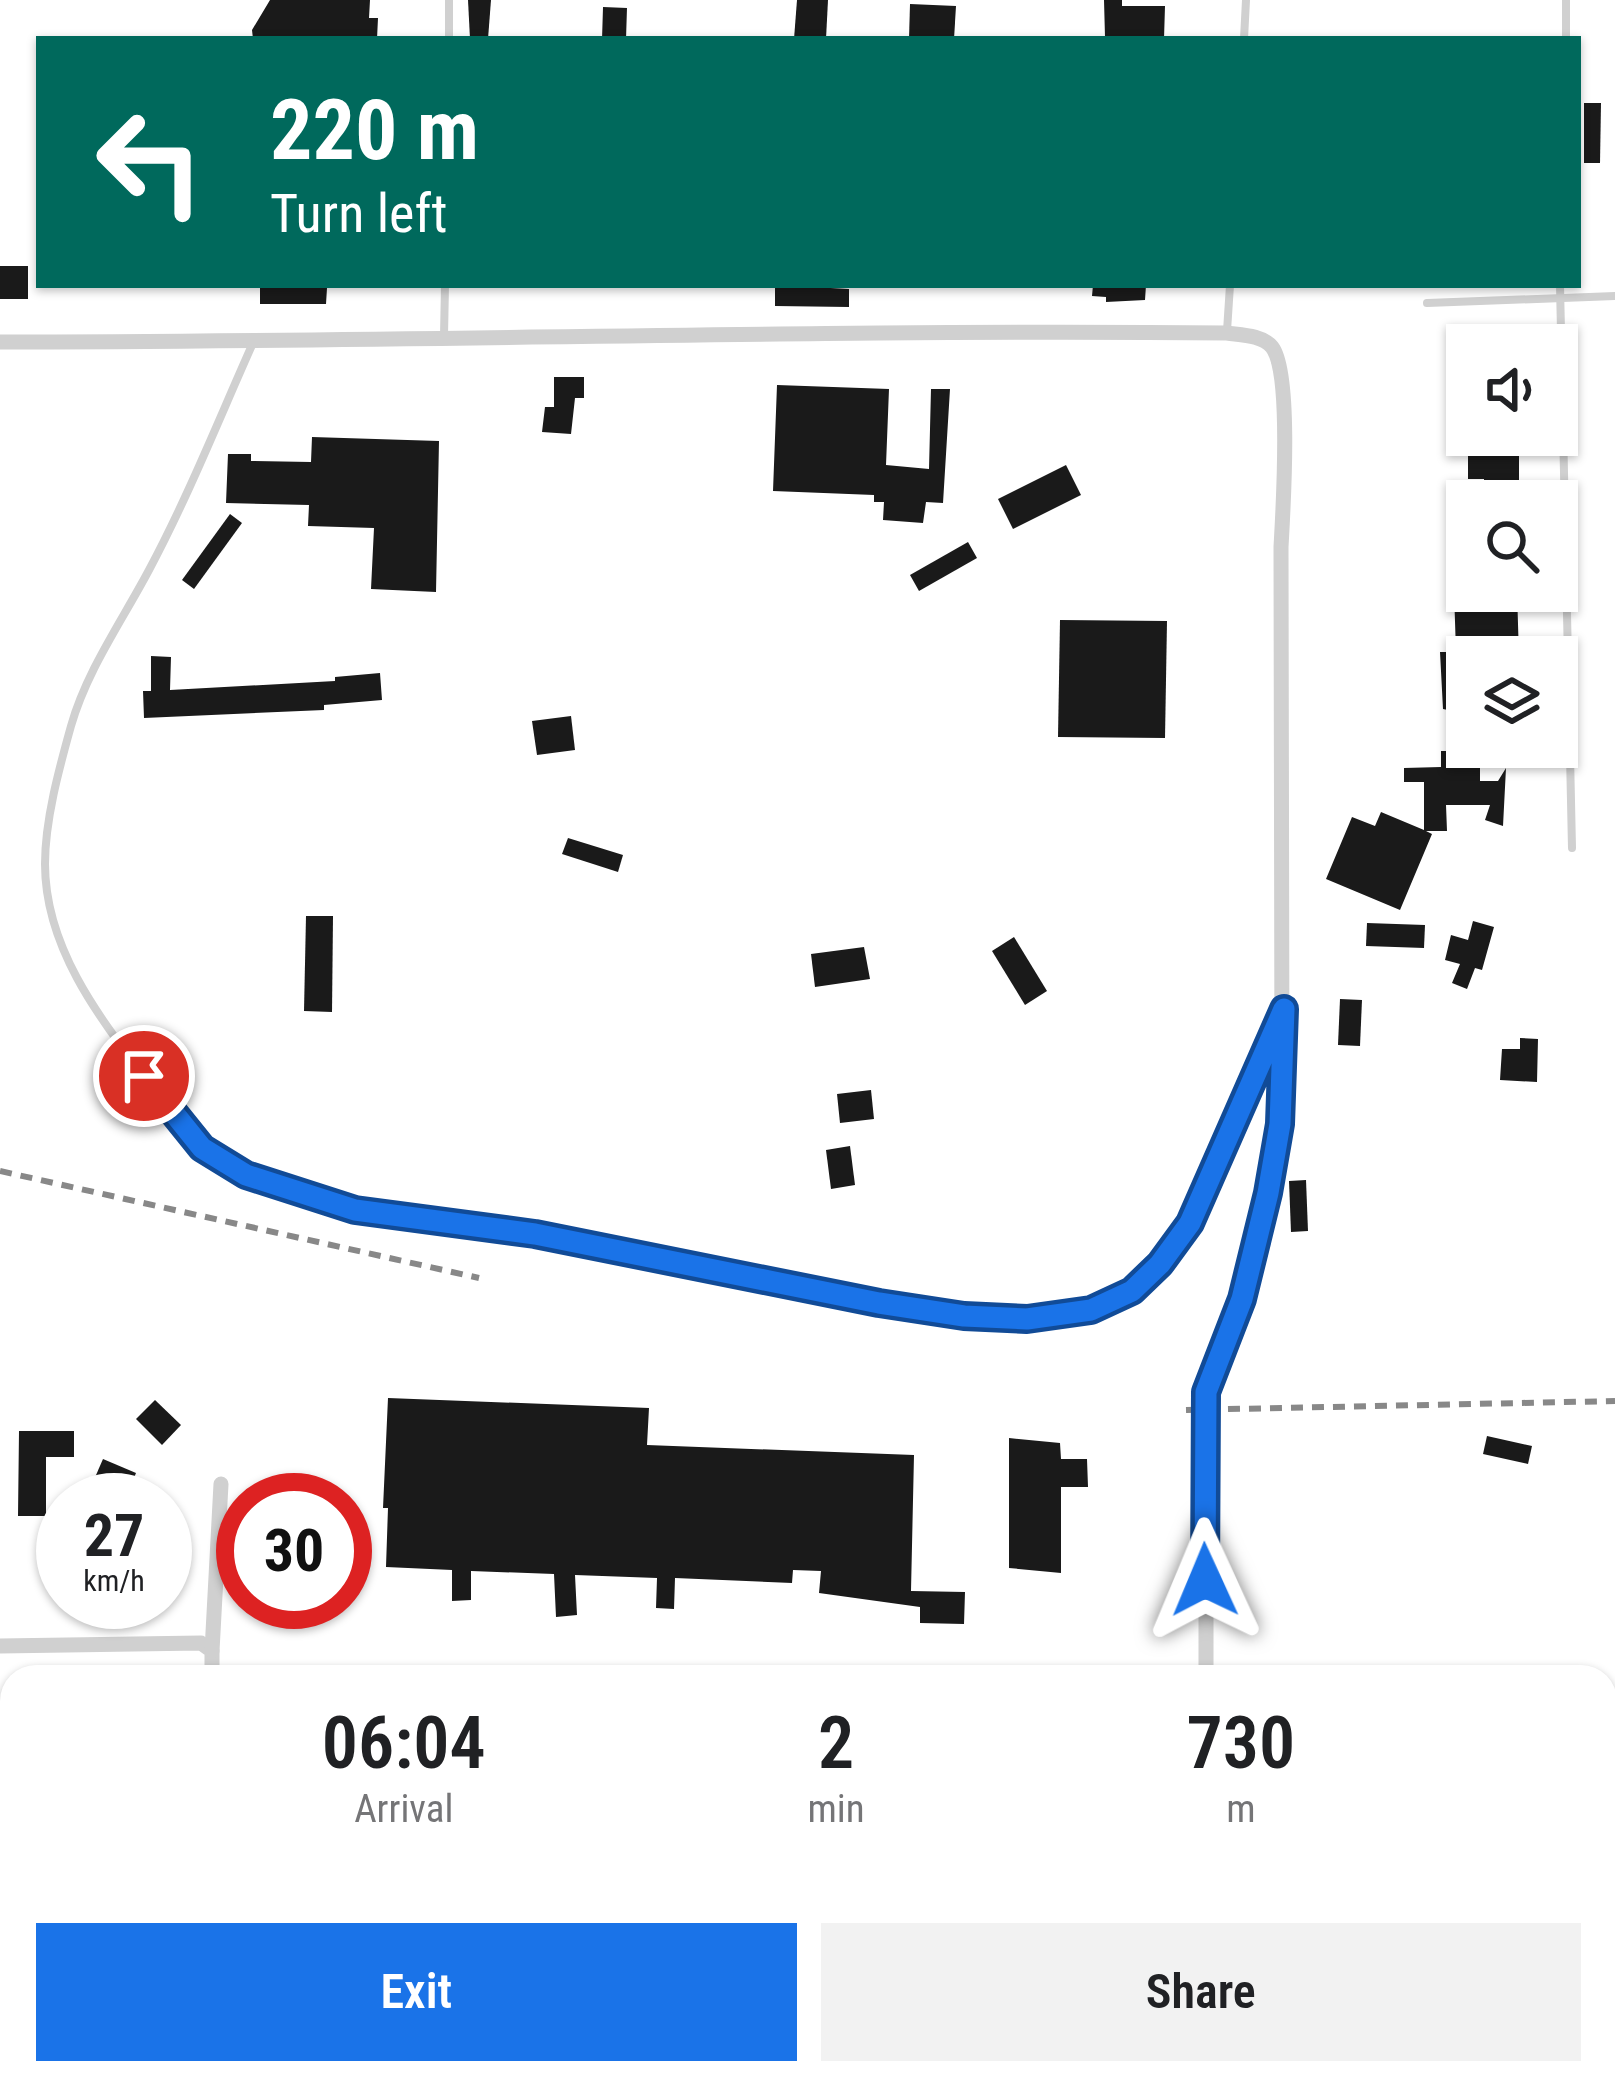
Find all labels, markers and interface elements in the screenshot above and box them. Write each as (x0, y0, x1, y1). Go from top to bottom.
text: 220 m (270, 81, 479, 180)
icon: left (72, 84, 228, 240)
text: Turn left (270, 182, 447, 245)
map controls (1446, 324, 1578, 768)
button: sound (1446, 324, 1578, 456)
button: search (1446, 480, 1578, 612)
button: layers (1446, 636, 1578, 768)
pin (93, 1025, 195, 1127)
icon: arrive (111, 1043, 177, 1109)
speed limit sign: 30 (216, 1473, 372, 1629)
text: 27 (84, 1500, 144, 1571)
position arrow (1142, 1517, 1268, 1643)
text: km/h (83, 1563, 145, 1598)
text: 06:04 (322, 1701, 486, 1786)
text: 2 (818, 1701, 854, 1786)
text: 730 (1187, 1701, 1295, 1786)
text: Arrival (354, 1786, 453, 1832)
text: min (808, 1786, 865, 1832)
text: m (1226, 1786, 1256, 1832)
button: Exit (36, 1923, 797, 2061)
button: Share (821, 1923, 1581, 2061)

